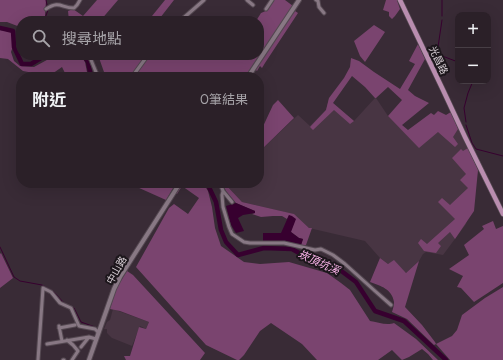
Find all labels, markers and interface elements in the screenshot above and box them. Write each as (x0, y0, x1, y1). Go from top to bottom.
map controls (455, 12, 491, 84)
button: + (455, 12, 491, 48)
search box (16, 16, 264, 60)
icon: search (30, 27, 52, 49)
text: 搜尋地點 (62, 29, 122, 49)
street label: 光昌路 (426, 44, 451, 77)
button: − (455, 48, 491, 84)
text: 附近 (32, 89, 66, 111)
text: 0筆結果 (200, 91, 248, 108)
water label: 崁頂坑溪 (296, 247, 344, 278)
street label: 中山路 (103, 254, 129, 287)

